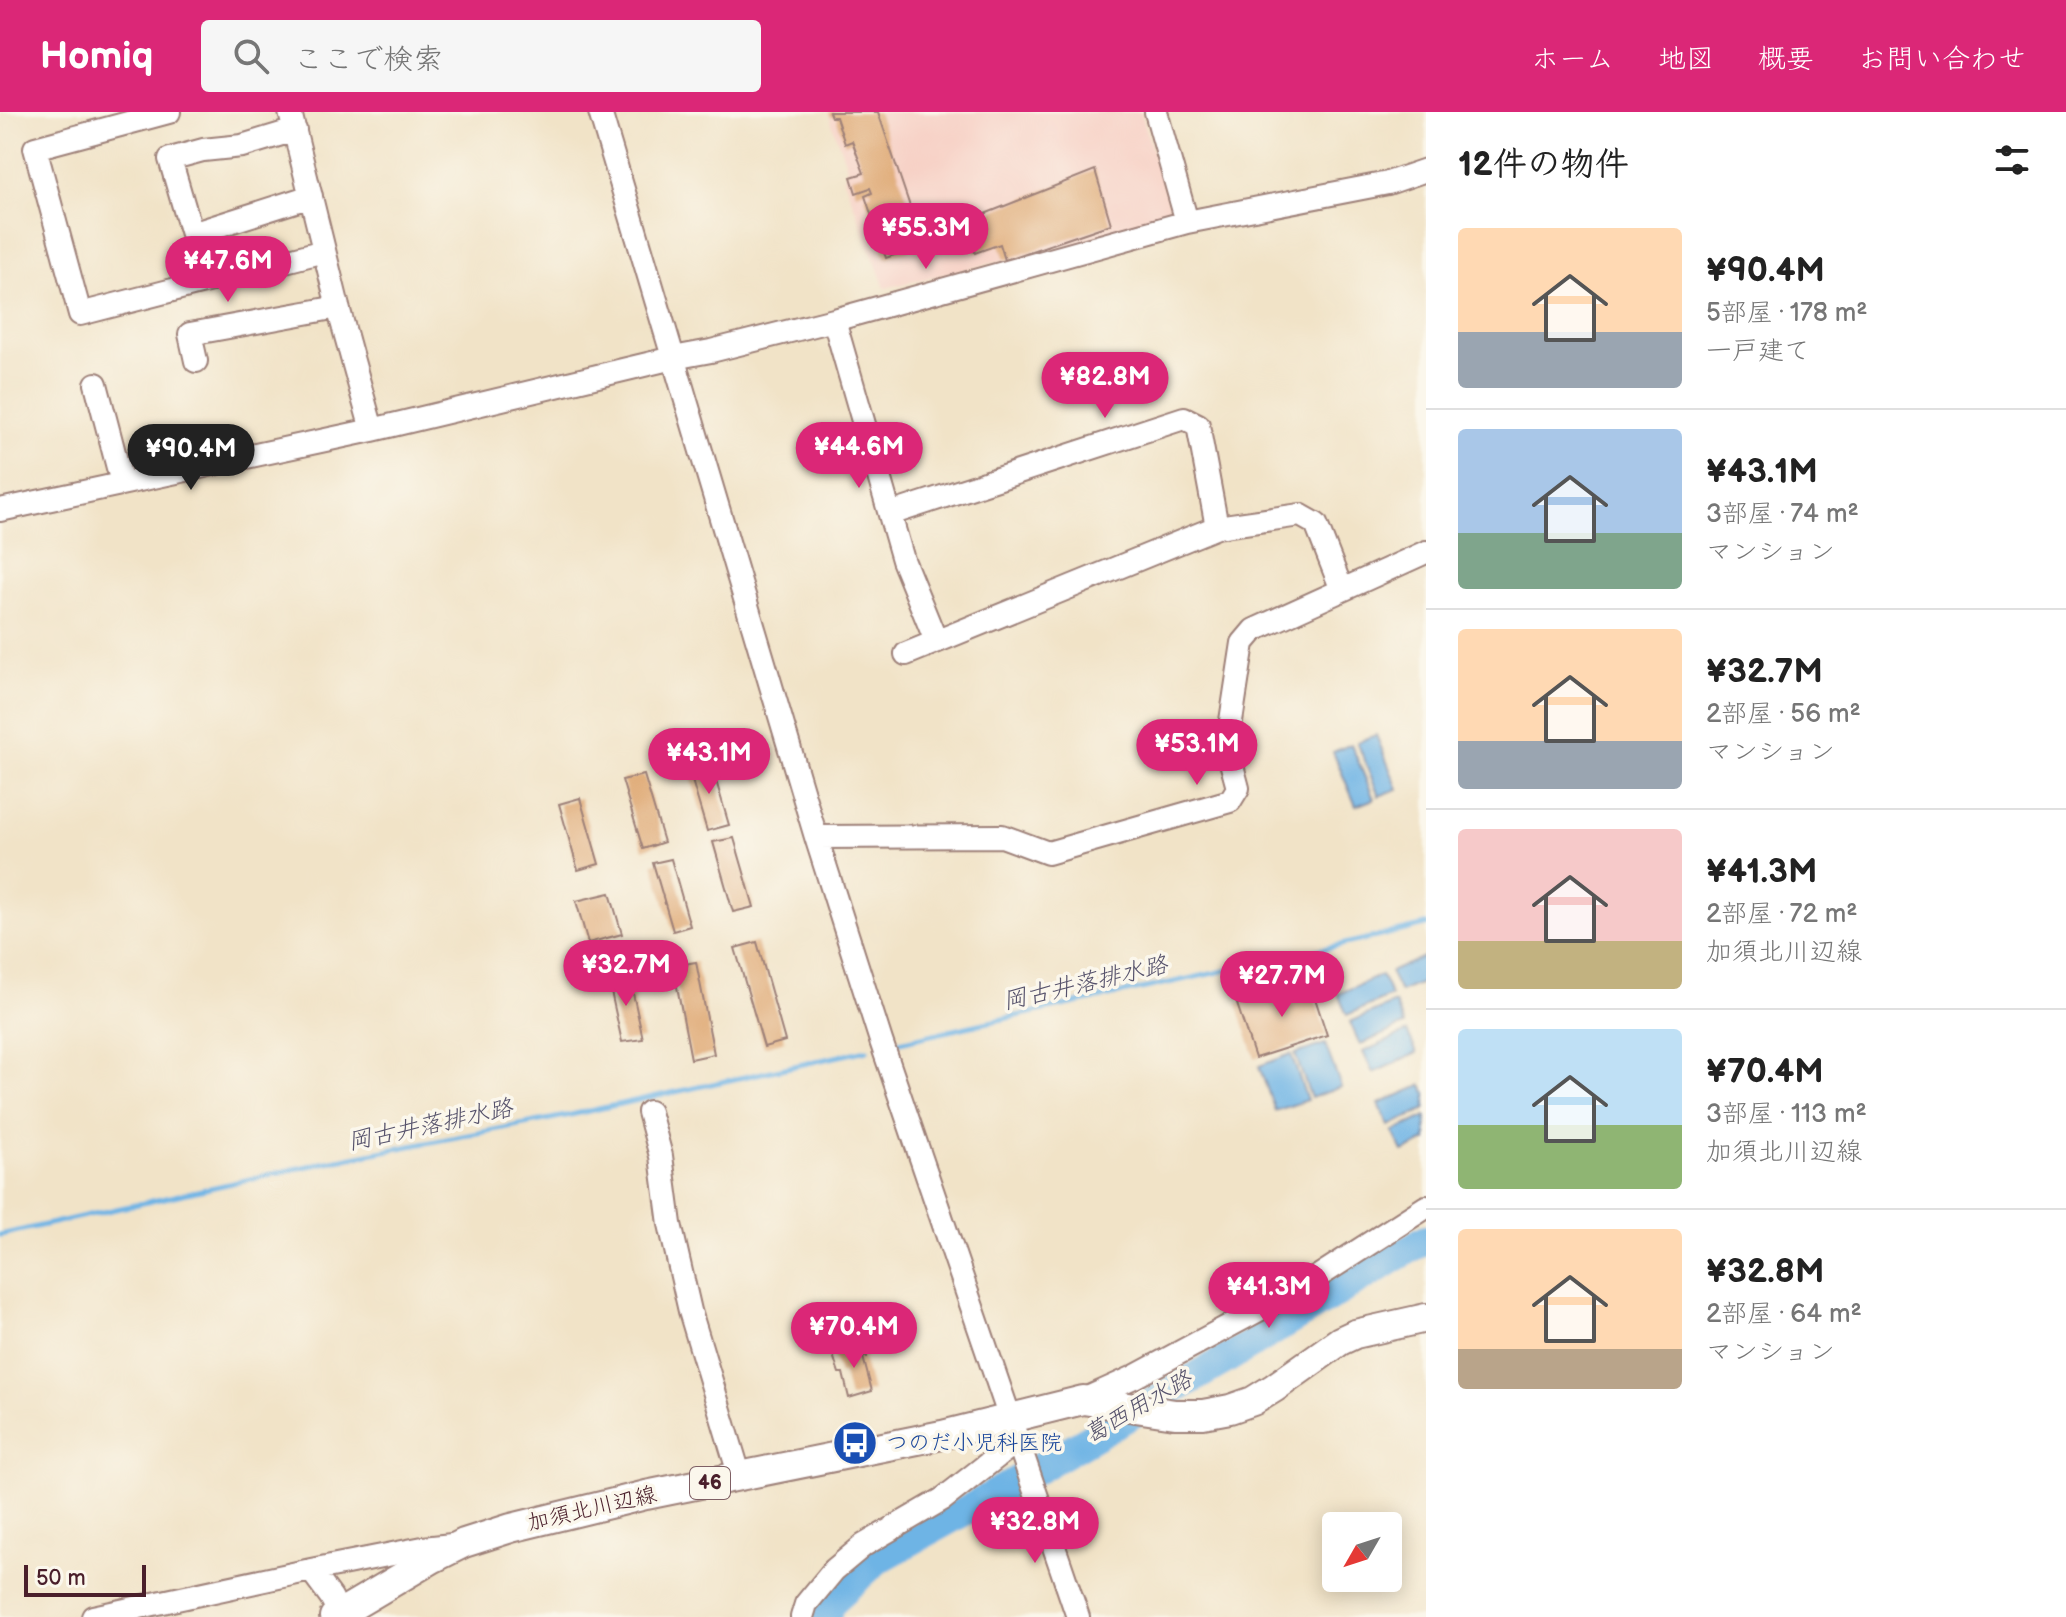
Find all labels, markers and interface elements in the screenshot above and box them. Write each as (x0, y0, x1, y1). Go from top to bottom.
search box (201, 20, 761, 92)
text: Homiq (40, 34, 153, 79)
icon: search (229, 34, 273, 78)
text: ここで検索 (293, 42, 443, 78)
text: ホーム (1531, 43, 1614, 76)
text: 地図 (1658, 43, 1714, 76)
text: 概要 (1758, 43, 1814, 76)
text: お問い合わせ (1858, 43, 2026, 76)
icon: filters (1990, 138, 2034, 182)
text: 12件の物件 (1458, 144, 1629, 185)
pin: ¥55.3M (861, 203, 991, 271)
text: ¥55.3M (881, 213, 971, 244)
pin: ¥47.6M (163, 236, 293, 304)
text: ¥47.6M (183, 246, 273, 277)
text: ¥90.4M (1706, 250, 1825, 291)
icon: home (1522, 260, 1618, 356)
text: 5部屋 · 178 m² (1706, 298, 1868, 329)
text: 一戸建て (1706, 336, 1810, 367)
pin: ¥82.8M (1040, 352, 1170, 420)
text: ¥82.8M (1060, 362, 1150, 393)
pin: ¥44.6M (794, 422, 924, 490)
pin: ¥90.4M (126, 424, 256, 492)
text: ¥44.6M (814, 432, 904, 463)
text: ¥90.4M (146, 434, 236, 465)
text: ¥43.1M (1706, 451, 1818, 492)
icon: home (1522, 461, 1618, 557)
text: 3部屋 · 74 m² (1706, 499, 1859, 530)
text: マンション (1706, 537, 1835, 568)
text: ¥32.7M (1706, 651, 1823, 692)
icon: home (1522, 661, 1618, 757)
text: 2部屋 · 56 m² (1706, 699, 1861, 730)
pin: ¥53.1M (1132, 719, 1262, 787)
pin: ¥43.1M (644, 728, 774, 796)
text: ¥53.1M (1154, 729, 1240, 760)
text: マンション (1706, 737, 1835, 768)
text: ¥43.1M (666, 738, 752, 769)
text: ¥41.3M (1706, 851, 1817, 892)
icon: home (1522, 861, 1618, 957)
text: 2部屋 · 72 m² (1706, 899, 1857, 930)
text: 加須北川辺線 (1706, 937, 1862, 968)
pin: ¥32.7M (561, 940, 691, 1008)
text: ¥32.7M (581, 950, 671, 981)
water label: 岡古井落排水路 (1000, 950, 1172, 1016)
pin: ¥27.7M (1217, 951, 1347, 1019)
text: ¥27.7M (1238, 961, 1326, 992)
text: ¥70.4M (1706, 1051, 1824, 1092)
icon: home (1522, 1061, 1618, 1157)
water label: 岡古井落排水路 (345, 1093, 517, 1157)
text: 3部屋 · 113 m² (1706, 1099, 1867, 1130)
text: 加須北川辺線 (1706, 1137, 1862, 1168)
text: ¥32.8M (1706, 1251, 1824, 1292)
icon: home (1522, 1261, 1618, 1357)
pin: ¥41.3M (1204, 1262, 1334, 1330)
text: ¥41.3M (1226, 1272, 1312, 1303)
text: 2部屋 · 64 m² (1706, 1299, 1862, 1330)
pin: ¥70.4M (789, 1302, 919, 1370)
text: ¥70.4M (809, 1312, 899, 1343)
text: マンション (1706, 1337, 1835, 1368)
water label: 葛西用水路 (1079, 1363, 1199, 1450)
bus stop icon: つのだ小児科医院 (831, 1419, 879, 1467)
place label: つのだ小児科医院 (886, 1430, 1062, 1457)
road number: 46 (690, 1467, 730, 1499)
street label: 加須北川辺線 (525, 1481, 659, 1537)
pin: ¥32.8M (970, 1497, 1100, 1565)
text: ¥32.8M (990, 1507, 1080, 1538)
north arrow (1322, 1512, 1402, 1592)
map controls (1322, 1512, 1402, 1592)
scale bar (24, 1561, 146, 1597)
text: 50 m (36, 1565, 86, 1592)

